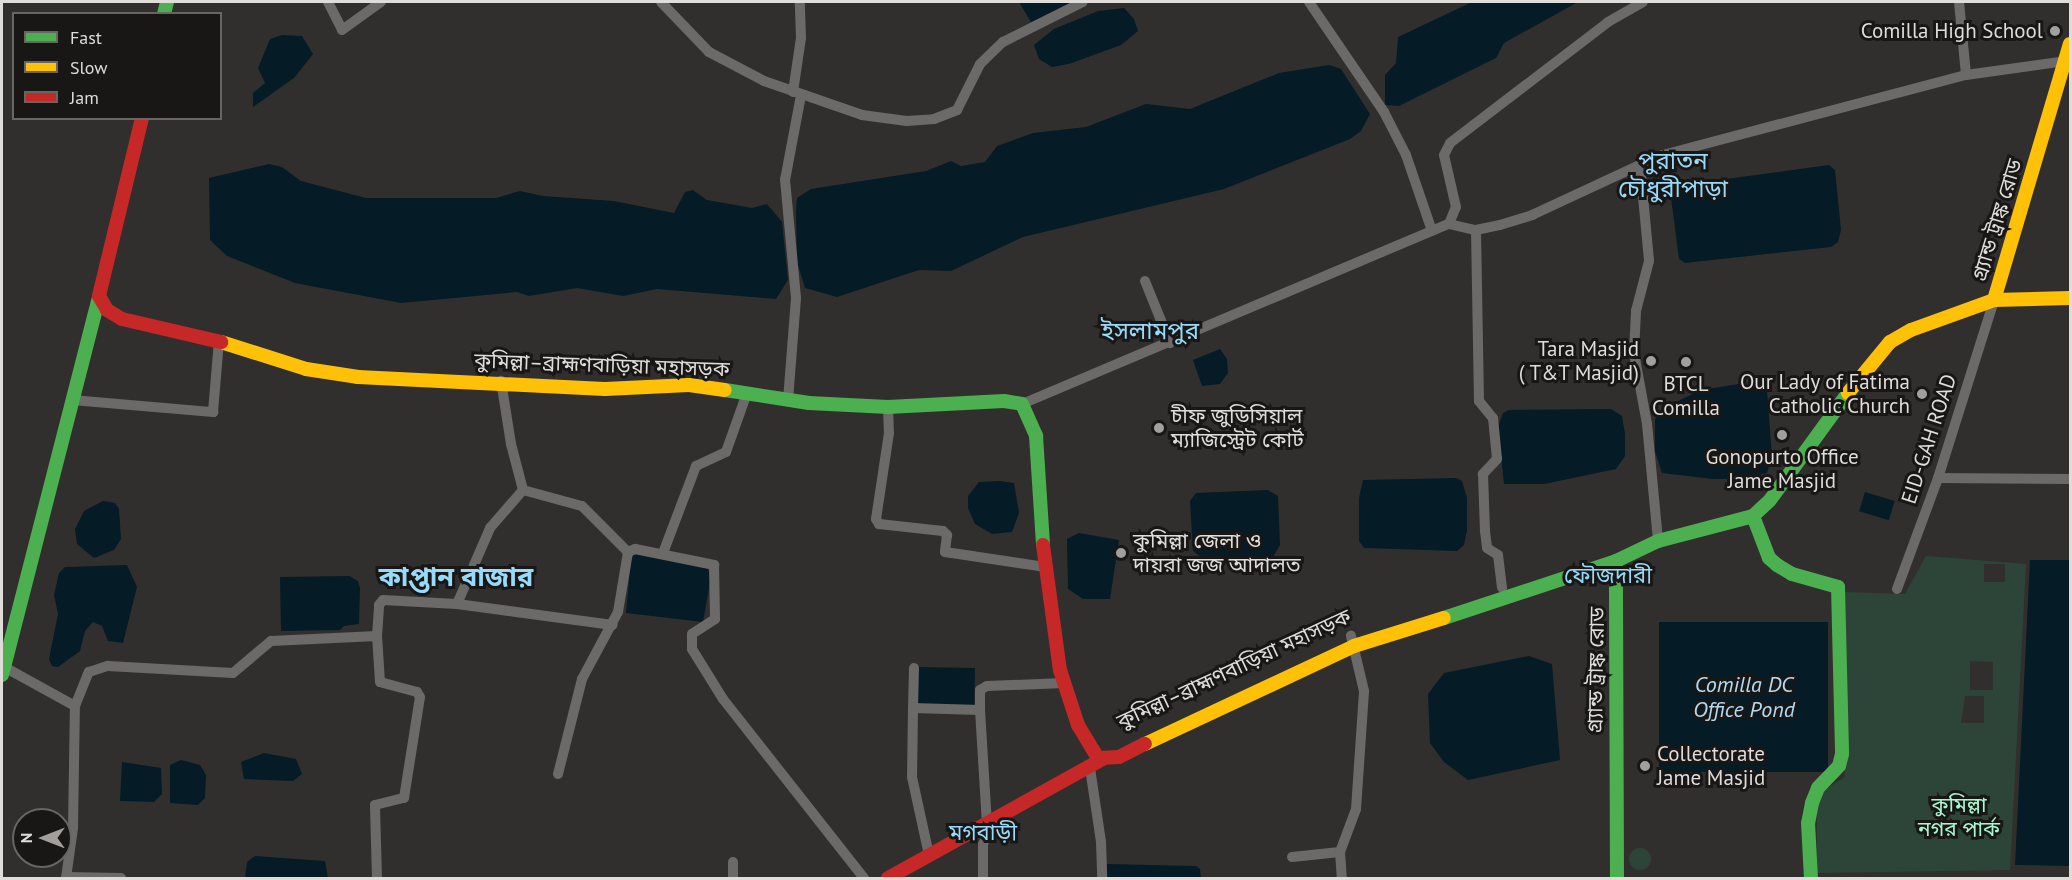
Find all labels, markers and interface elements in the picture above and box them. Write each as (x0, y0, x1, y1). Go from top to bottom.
legend (12, 12, 222, 120)
place label: Comilla High School (1861, 18, 2043, 44)
marker: Comilla High School (2048, 24, 2062, 38)
text: Fast (70, 26, 102, 49)
text: Slow (70, 56, 108, 79)
text: Jam (70, 86, 99, 109)
district label: পুরাতন চৌধুরীপাড়া (1618, 147, 1728, 203)
street label: গ্র্যান্ড ট্রাঙ্ক রোড (1967, 156, 2027, 284)
district label: ইসলামপুর (1101, 317, 1199, 345)
place label: Tara Masjid ( T&T Masjid) (1517, 336, 1639, 386)
street label: কুমিল্লা–ব্রাহ্মণবাড়িয়া মহাসড়ক (474, 348, 730, 382)
marker: Tara Masjid ( T&T Masjid) (1644, 354, 1658, 368)
marker: BTCL Comilla (1679, 355, 1693, 369)
place label: Our Lady of Fatima Catholic Church (1739, 369, 1910, 419)
place label: BTCL Comilla (1652, 371, 1720, 421)
street label: EID-GAH ROAD (1896, 371, 1962, 507)
marker: Our Lady of Fatima Catholic Church (1915, 387, 1929, 401)
place label: চীফ জুডিসিয়াল ম্যাজিস্ট্রেট কোর্ট (1171, 403, 1304, 453)
marker: চীফ জুডিসিয়াল ম্যাজিস্ট্রেট কোর্ট (1152, 421, 1166, 435)
marker: Gonopurto Office Jame Masjid (1775, 428, 1789, 442)
place label: Gonopurto Office Jame Masjid (1705, 444, 1859, 494)
place label: কুমিল্লা জেলা ও দায়রা জজ আদালত (1133, 528, 1301, 578)
marker: কুমিল্লা জেলা ও দায়রা জজ আদালত (1114, 546, 1128, 560)
district label: কাপ্তান বাজার (379, 561, 533, 593)
district label: ফৌজদারী (1564, 563, 1652, 589)
street label: কুমিল্লা–ব্রাহ্মণবাড়িয়া মহাসড়ক (1113, 604, 1355, 734)
street label: গ্র্যান্ড ট্রাঙ্ক রোড (1582, 607, 1610, 733)
water label: Comilla DC Office Pond (1693, 671, 1795, 722)
place label: Collectorate Jame Masjid (1657, 741, 1765, 791)
marker: Collectorate Jame Masjid (1638, 759, 1652, 773)
park label: কুমিল্লা নগর পার্ক (1918, 792, 2000, 842)
north arrow (12, 808, 72, 868)
district label: মগবাড়ী (949, 820, 1017, 846)
text: N (16, 833, 36, 843)

